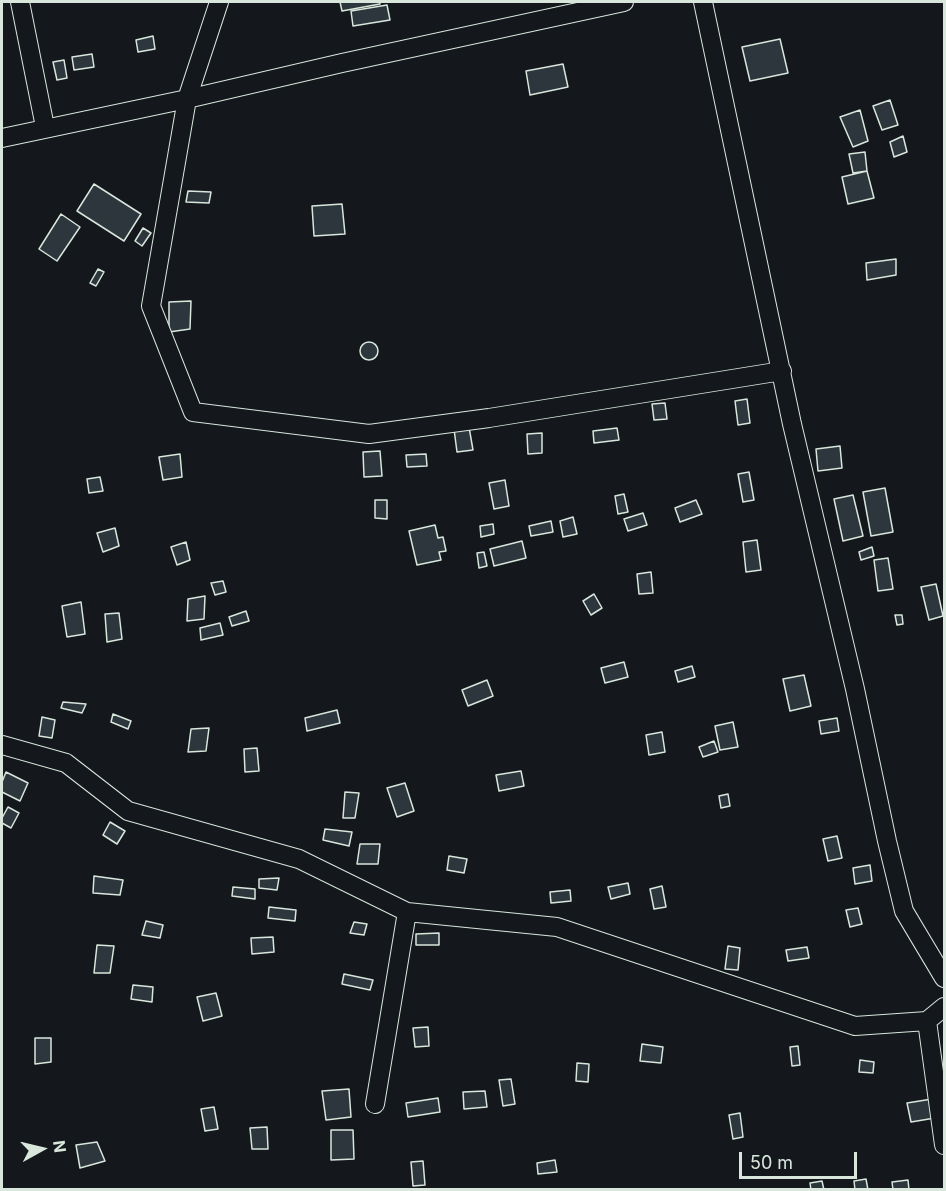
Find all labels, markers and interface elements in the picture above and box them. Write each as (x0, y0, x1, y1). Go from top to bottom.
north arrow (12, 1119, 72, 1179)
text: N (49, 1139, 71, 1154)
scale bar (742, 1140, 860, 1178)
text: 50 m (750, 1152, 793, 1173)

